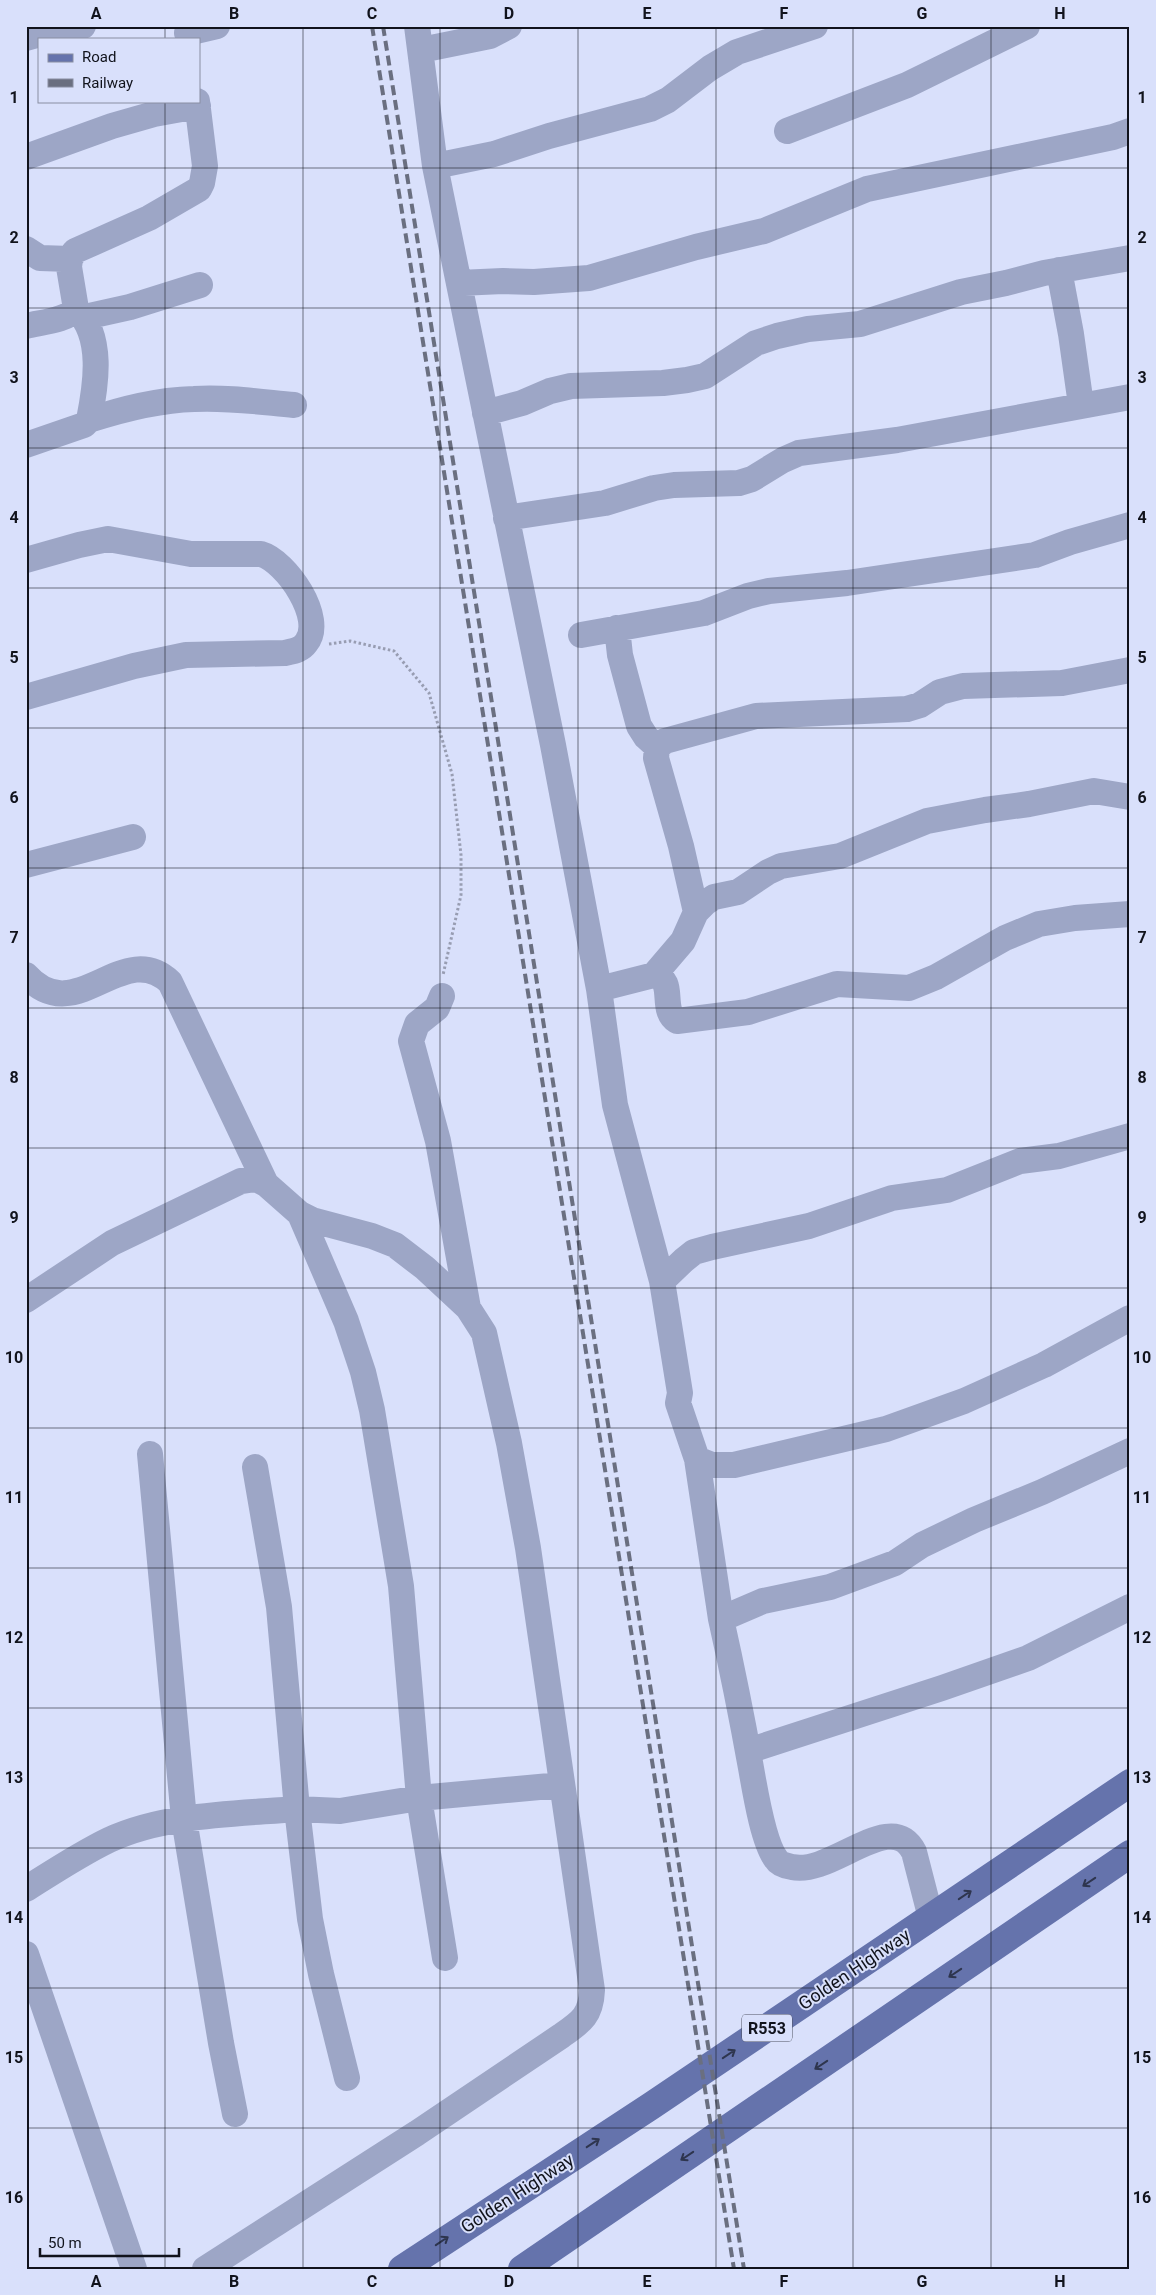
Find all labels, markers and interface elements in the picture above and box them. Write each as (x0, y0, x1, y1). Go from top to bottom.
text: A (91, 4, 102, 23)
text: B (229, 4, 239, 23)
text: C (367, 4, 377, 23)
text: D (504, 4, 514, 23)
text: E (643, 4, 652, 23)
text: F (780, 4, 789, 23)
text: G (917, 4, 928, 23)
text: H (1054, 4, 1066, 23)
legend (38, 38, 200, 102)
text: Road (82, 48, 116, 66)
text: Railway (82, 74, 133, 92)
text: 1 (9, 88, 19, 107)
text: 1 (1137, 88, 1147, 107)
text: 2 (9, 228, 19, 247)
text: 2 (1137, 228, 1147, 247)
text: 3 (9, 368, 19, 387)
text: 3 (1137, 368, 1147, 387)
text: 4 (9, 508, 19, 527)
text: 4 (1137, 508, 1147, 527)
text: 5 (9, 648, 19, 667)
text: 5 (1137, 648, 1147, 667)
text: 6 (9, 788, 19, 807)
text: 6 (1137, 788, 1147, 807)
text: 7 (9, 928, 19, 947)
text: 7 (1137, 928, 1147, 947)
text: 8 (9, 1068, 19, 1087)
text: 8 (1137, 1068, 1147, 1087)
text: 9 (9, 1208, 19, 1227)
text: 9 (1137, 1208, 1147, 1227)
text: 10 (5, 1348, 23, 1367)
text: 10 (1133, 1348, 1151, 1367)
text: 11 (5, 1488, 23, 1507)
text: 11 (1133, 1488, 1151, 1507)
text: 12 (5, 1628, 23, 1647)
text: 12 (1133, 1628, 1151, 1647)
text: 13 (5, 1768, 23, 1787)
text: 13 (1133, 1768, 1151, 1787)
one-way arrow (1083, 1877, 1097, 1887)
one-way arrow (958, 1890, 972, 1900)
text: 14 (5, 1908, 23, 1927)
text: 14 (1133, 1908, 1151, 1927)
street label: Golden Highway (794, 1924, 914, 2014)
one-way arrow (948, 1968, 962, 1978)
road number: R553 (742, 2015, 792, 2042)
text: 15 (5, 2048, 23, 2067)
text: 15 (1133, 2048, 1151, 2067)
one-way arrow (721, 2049, 735, 2059)
one-way arrow (814, 2060, 828, 2070)
one-way arrow (586, 2138, 600, 2149)
street label: Golden Highway (457, 2149, 578, 2237)
one-way arrow (680, 2151, 694, 2161)
text: 16 (5, 2188, 23, 2207)
text: 16 (1133, 2188, 1151, 2207)
scale bar (40, 2225, 179, 2257)
text: 50 m (48, 2234, 82, 2252)
one-way arrow (435, 2236, 449, 2246)
text: A (91, 2272, 102, 2291)
text: B (229, 2272, 239, 2291)
text: C (367, 2272, 377, 2291)
text: D (504, 2272, 514, 2291)
text: E (643, 2272, 652, 2291)
text: F (780, 2272, 789, 2291)
text: G (917, 2272, 928, 2291)
text: H (1054, 2272, 1066, 2291)

